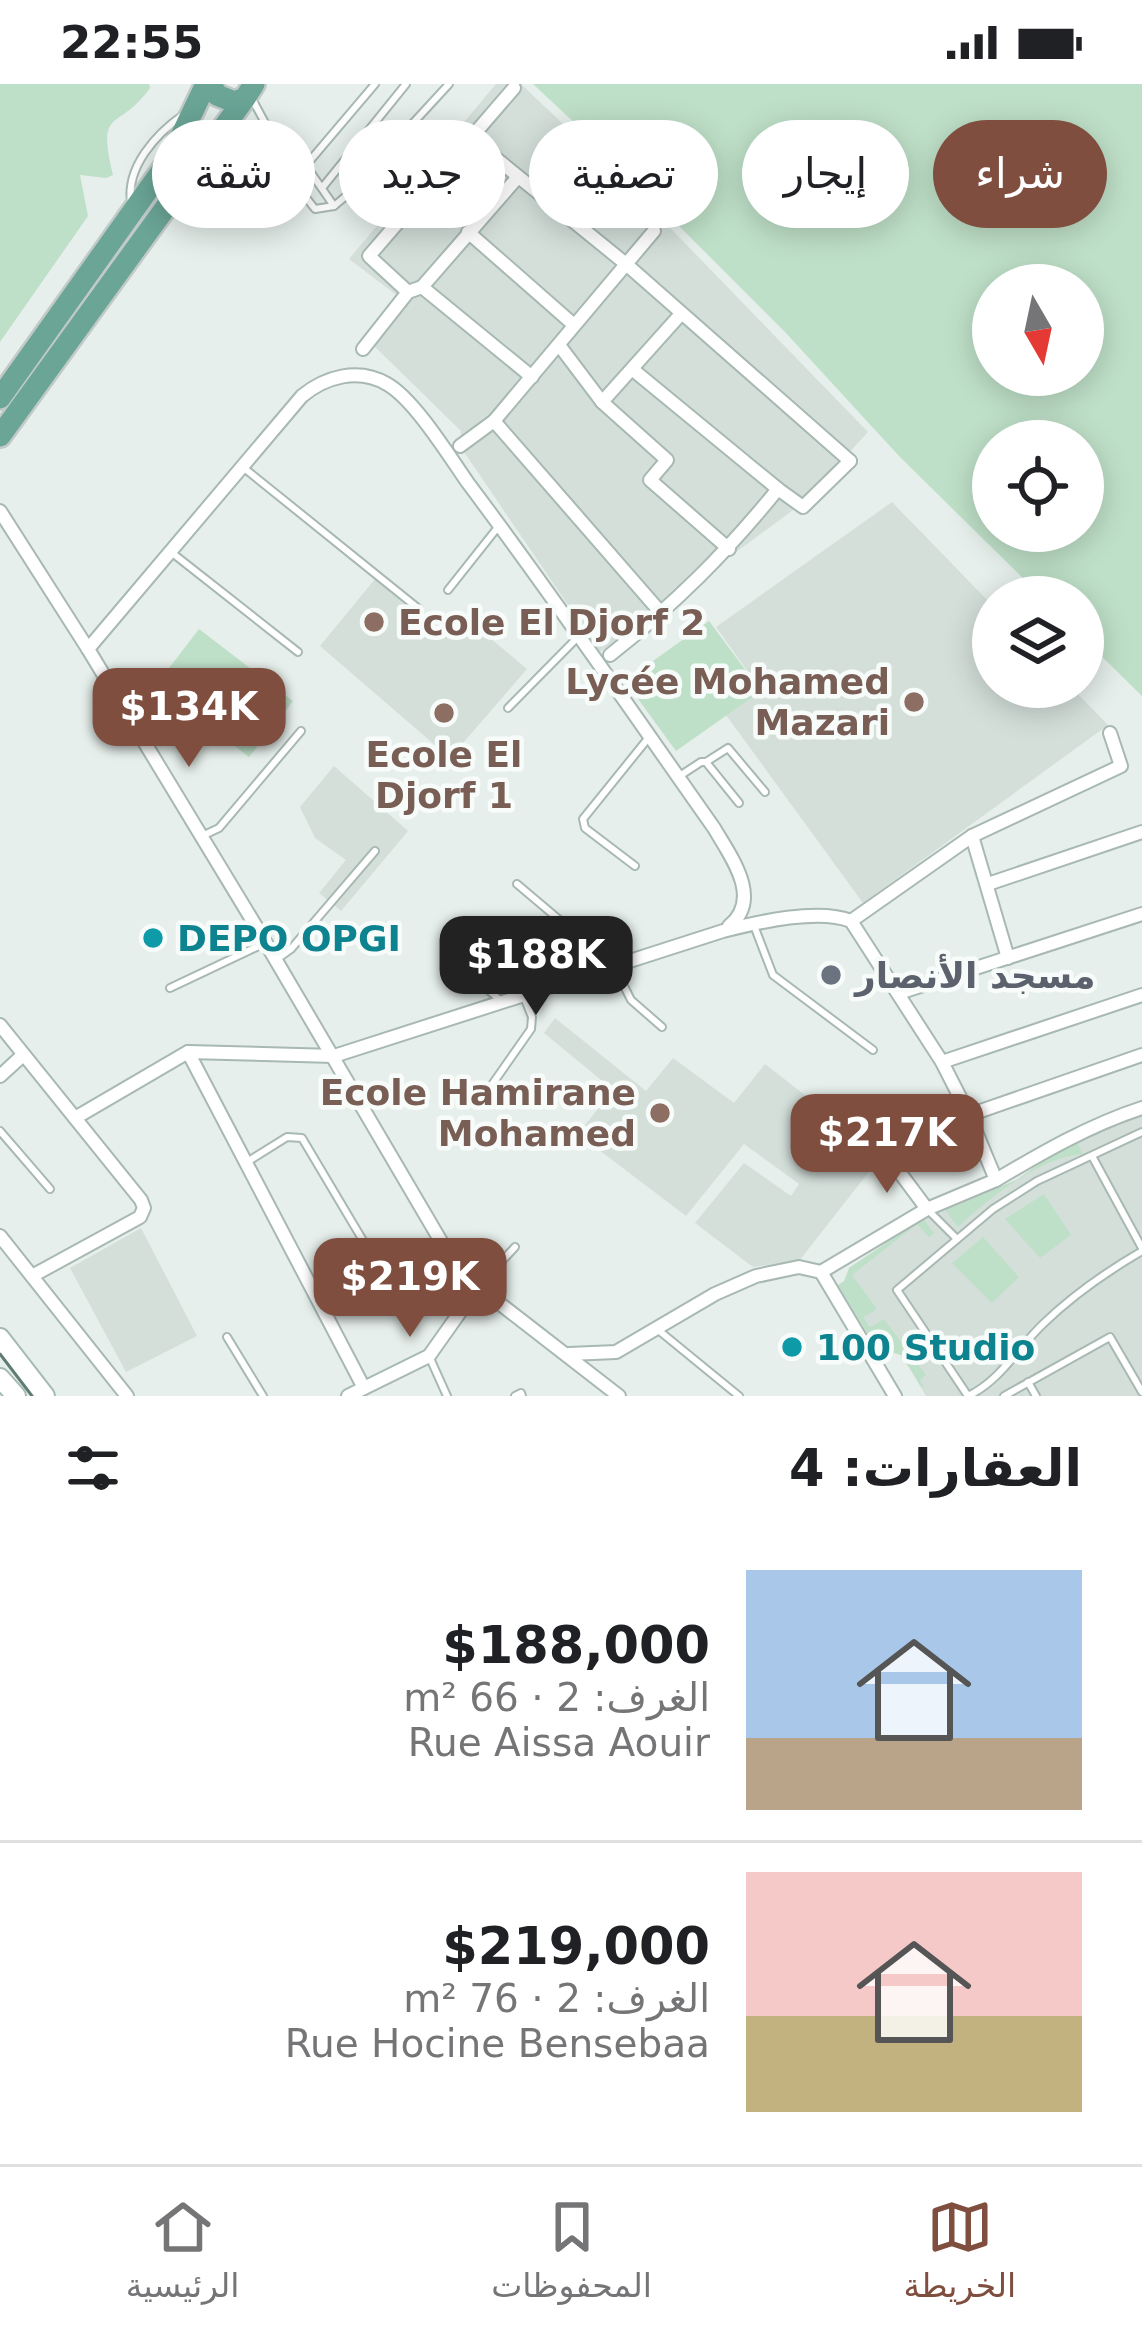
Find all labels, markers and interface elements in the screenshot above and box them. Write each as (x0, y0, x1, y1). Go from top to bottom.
text: 22:55 (60, 16, 203, 69)
chip: شقة (152, 120, 315, 228)
chip: جديد (339, 120, 505, 228)
chip: تصفية (529, 120, 718, 228)
chip: إيجار (742, 120, 909, 228)
chip: شراء (933, 120, 1107, 228)
north arrow (972, 264, 1104, 396)
map controls (972, 264, 1104, 708)
button: locate (972, 420, 1104, 552)
button: layers (972, 576, 1104, 708)
place label: Ecole El Djorf 2 (398, 602, 705, 643)
marker: Ecole El Djorf 2 (361, 609, 387, 635)
place label: Lycée Mohamed Mazari (565, 661, 890, 743)
pin: $134K (105, 668, 273, 770)
text: $134K (120, 684, 258, 729)
marker: Lycée Mohamed Mazari (901, 689, 927, 715)
marker: Ecole El Djorf 1 (431, 700, 457, 726)
place label: Ecole El Djorf 1 (366, 734, 522, 816)
pin: $188K (452, 916, 620, 1018)
place label: DEPO OPGI (177, 918, 401, 959)
marker: DEPO OPGI (140, 925, 166, 951)
text: $188K (467, 932, 605, 977)
place label: مسجد الأنصار (853, 953, 1096, 997)
marker: مسجد الأنصار (818, 962, 844, 988)
place label: Ecole Hamirane Mohamed (320, 1072, 636, 1154)
pin: $217K (803, 1094, 971, 1196)
marker: Ecole Hamirane Mohamed (647, 1100, 673, 1126)
text: $217K (818, 1110, 956, 1155)
pin: $219K (326, 1238, 494, 1340)
text: $219K (341, 1254, 479, 1299)
place label: 100 Studio (816, 1327, 1035, 1368)
marker: 100 Studio (779, 1334, 805, 1360)
icon: filters (60, 1435, 126, 1501)
text: العقارات: 4 (789, 1439, 1082, 1498)
text: $188,000 (442, 1616, 710, 1675)
icon: home (842, 1618, 986, 1762)
text: الغرف: 2 · 66 m² (403, 1675, 710, 1720)
text: Rue Aissa Aouir (408, 1720, 710, 1765)
text: $219,000 (442, 1917, 710, 1976)
icon: home (842, 1920, 986, 2064)
text: الغرف: 2 · 76 m² (403, 1976, 710, 2021)
text: Rue Hocine Bensebaa (285, 2021, 710, 2066)
tab: الرئيسية (126, 2194, 240, 2305)
tab: المحفوظات (491, 2194, 652, 2305)
tab: الخريطة (904, 2194, 1016, 2305)

